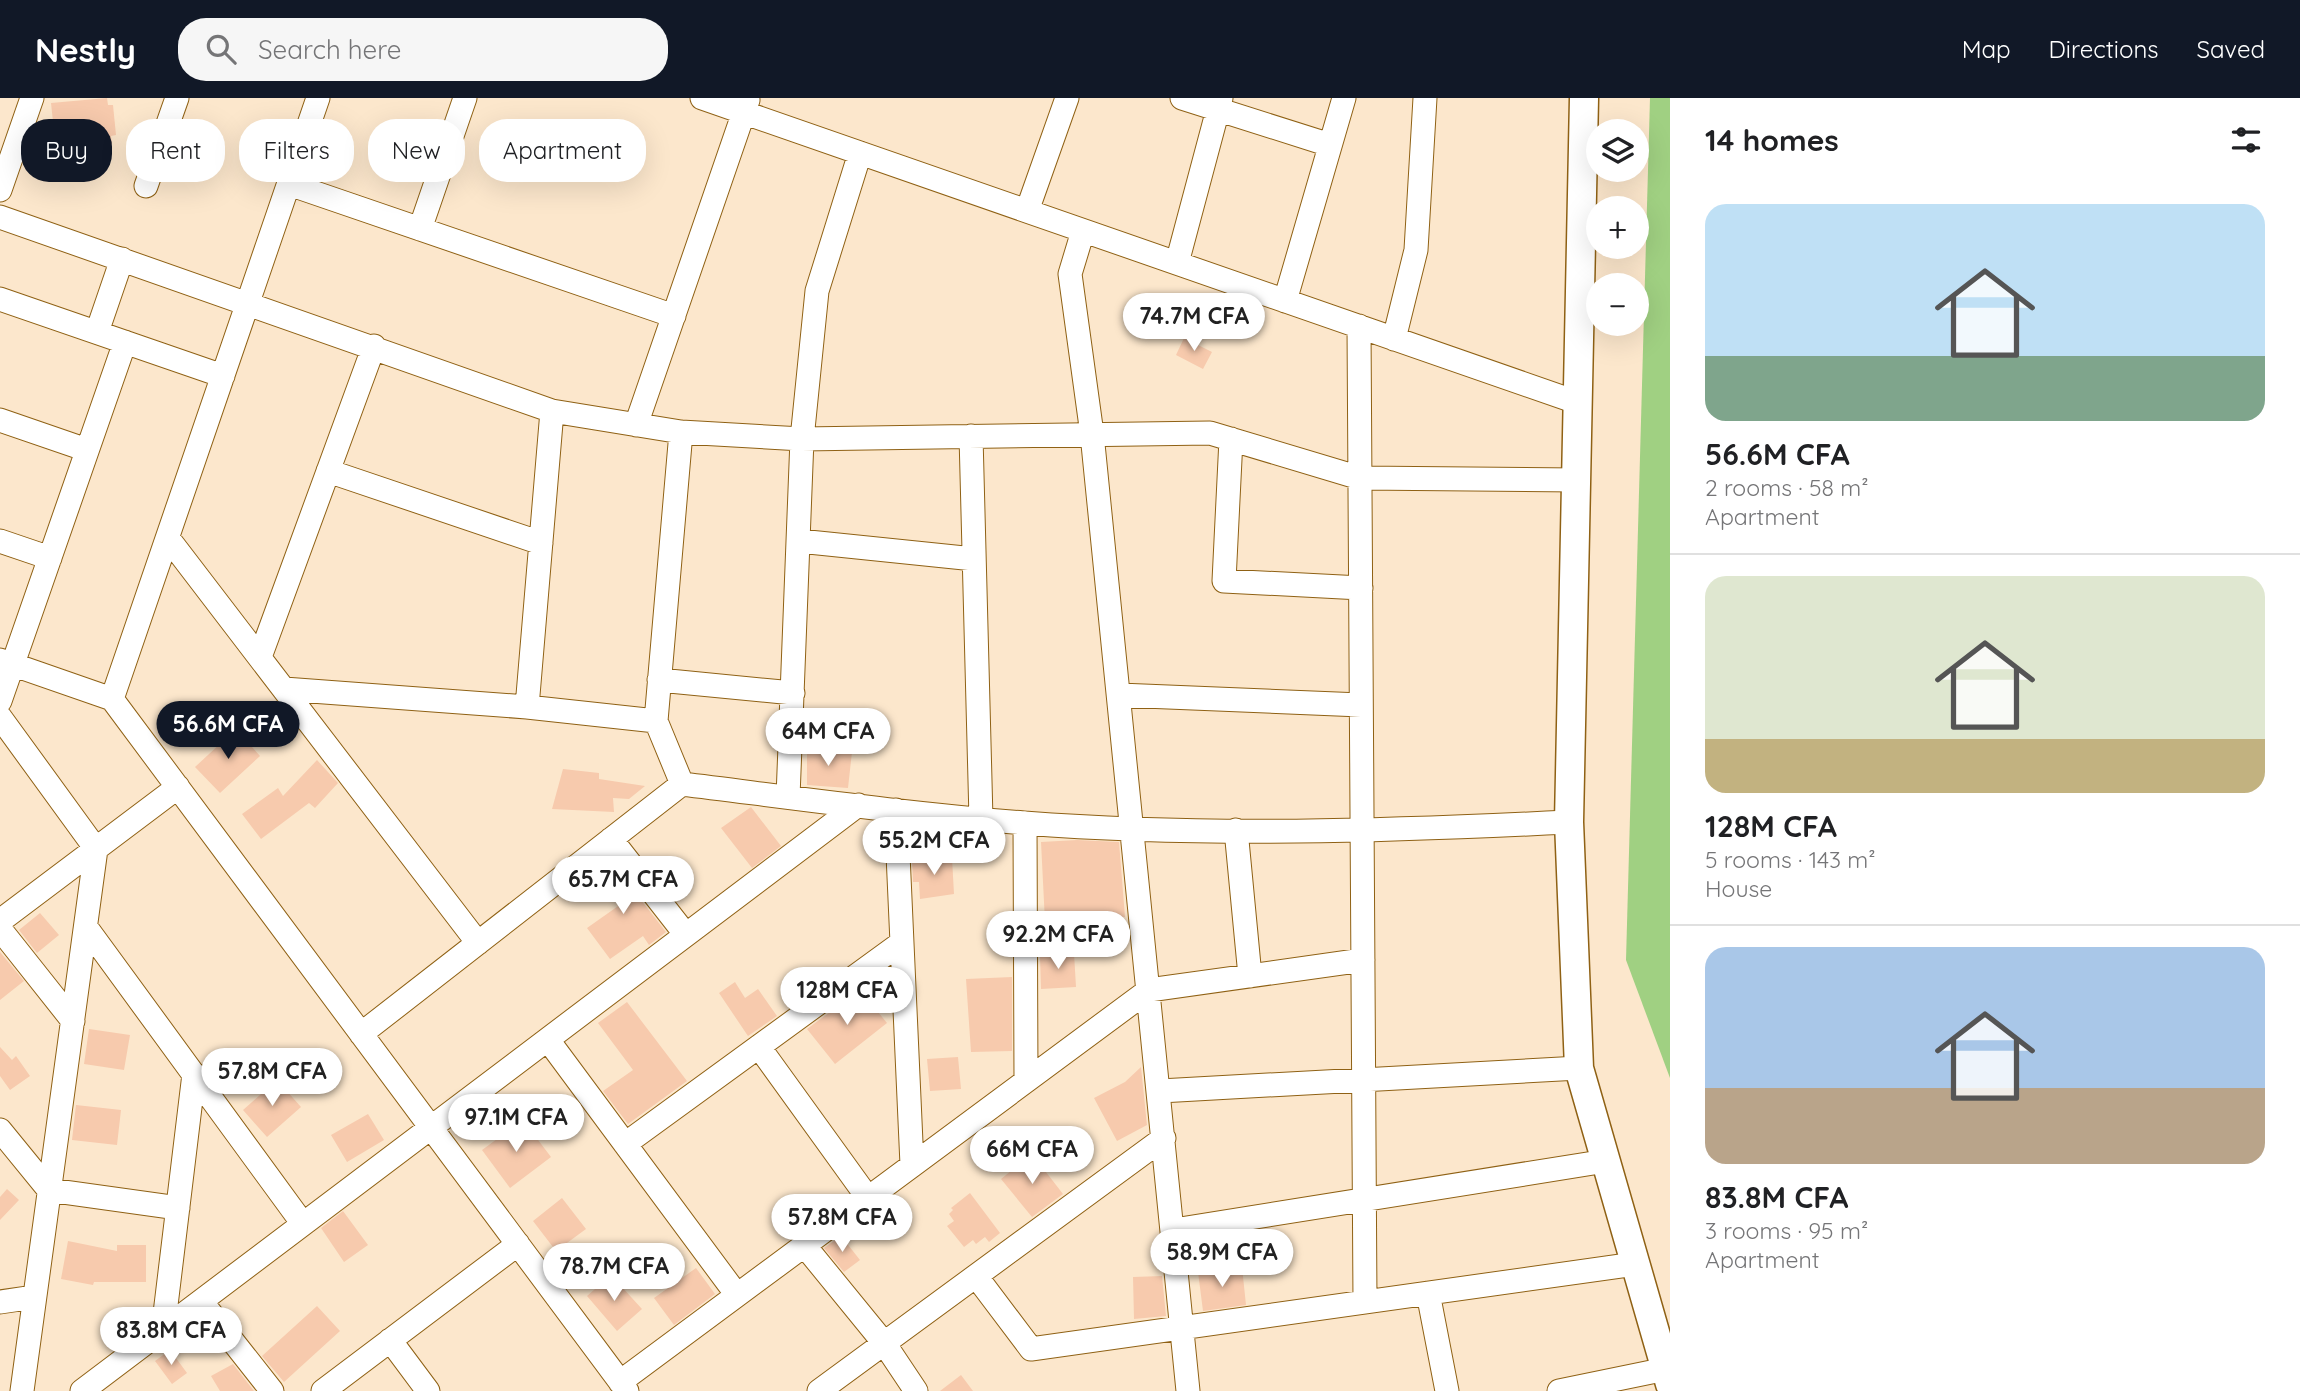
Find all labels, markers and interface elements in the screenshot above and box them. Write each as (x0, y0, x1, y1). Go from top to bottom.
search box (178, 18, 668, 81)
text: Nestly (35, 29, 136, 70)
icon: search (202, 30, 240, 68)
text: Search here (258, 33, 401, 66)
text: Map (1962, 34, 2011, 64)
text: Directions (2049, 34, 2159, 64)
text: Saved (2197, 34, 2265, 64)
chip: Buy (21, 119, 112, 182)
chip: Rent (126, 119, 225, 182)
chip: Filters (239, 119, 354, 182)
chip: New (368, 119, 465, 182)
chip: Apartment (479, 119, 646, 182)
map controls (1586, 119, 1649, 336)
button: layers (1586, 119, 1649, 182)
text: 14 homes (1705, 121, 1839, 159)
icon: filters (2227, 121, 2265, 159)
button: + (1586, 196, 1649, 259)
icon: home (1922, 250, 2048, 376)
button: − (1586, 273, 1649, 336)
pin: 74.7M CFA (1114, 294, 1274, 353)
text: 74.7M CFA (1139, 301, 1249, 330)
text: 56.6M CFA (1705, 435, 1850, 473)
text: 2 rooms · 58 m² (1705, 473, 1868, 502)
text: Apartment (1705, 502, 1819, 531)
icon: home (1922, 622, 2048, 748)
pin: 56.6M CFA (148, 702, 308, 761)
pin: 64M CFA (763, 708, 893, 768)
text: 56.6M CFA (173, 709, 284, 738)
text: 64M CFA (782, 716, 874, 745)
text: 128M CFA (1705, 807, 1837, 845)
pin: 55.2M CFA (854, 818, 1014, 877)
text: 55.2M CFA (879, 825, 989, 854)
text: 5 rooms · 143 m² (1705, 845, 1876, 874)
pin: 65.7M CFA (543, 856, 703, 916)
text: 65.7M CFA (568, 864, 678, 893)
text: House (1705, 874, 1772, 903)
pin: 92.2M CFA (978, 912, 1138, 971)
text: 92.2M CFA (1002, 919, 1114, 948)
pin: 128M CFA (775, 968, 919, 1027)
text: 128M CFA (796, 975, 898, 1004)
icon: home (1922, 993, 2048, 1119)
pin: 57.8M CFA (192, 1048, 352, 1108)
text: 57.8M CFA (217, 1056, 327, 1085)
pin: 97.1M CFA (436, 1094, 596, 1154)
text: 97.1M CFA (464, 1102, 568, 1131)
pin: 66M CFA (967, 1126, 1097, 1186)
text: 66M CFA (986, 1134, 1078, 1163)
text: 83.8M CFA (1705, 1178, 1848, 1216)
pin: 57.8M CFA (762, 1194, 922, 1254)
text: 57.8M CFA (787, 1202, 897, 1231)
text: 3 rooms · 95 m² (1705, 1216, 1868, 1245)
pin: 58.9M CFA (1142, 1230, 1302, 1289)
text: 58.9M CFA (1166, 1237, 1278, 1266)
pin: 78.7M CFA (534, 1244, 694, 1303)
text: Apartment (1705, 1245, 1819, 1274)
text: 78.7M CFA (559, 1251, 669, 1280)
pin: 83.8M CFA (91, 1308, 251, 1367)
text: 83.8M CFA (116, 1315, 226, 1344)

